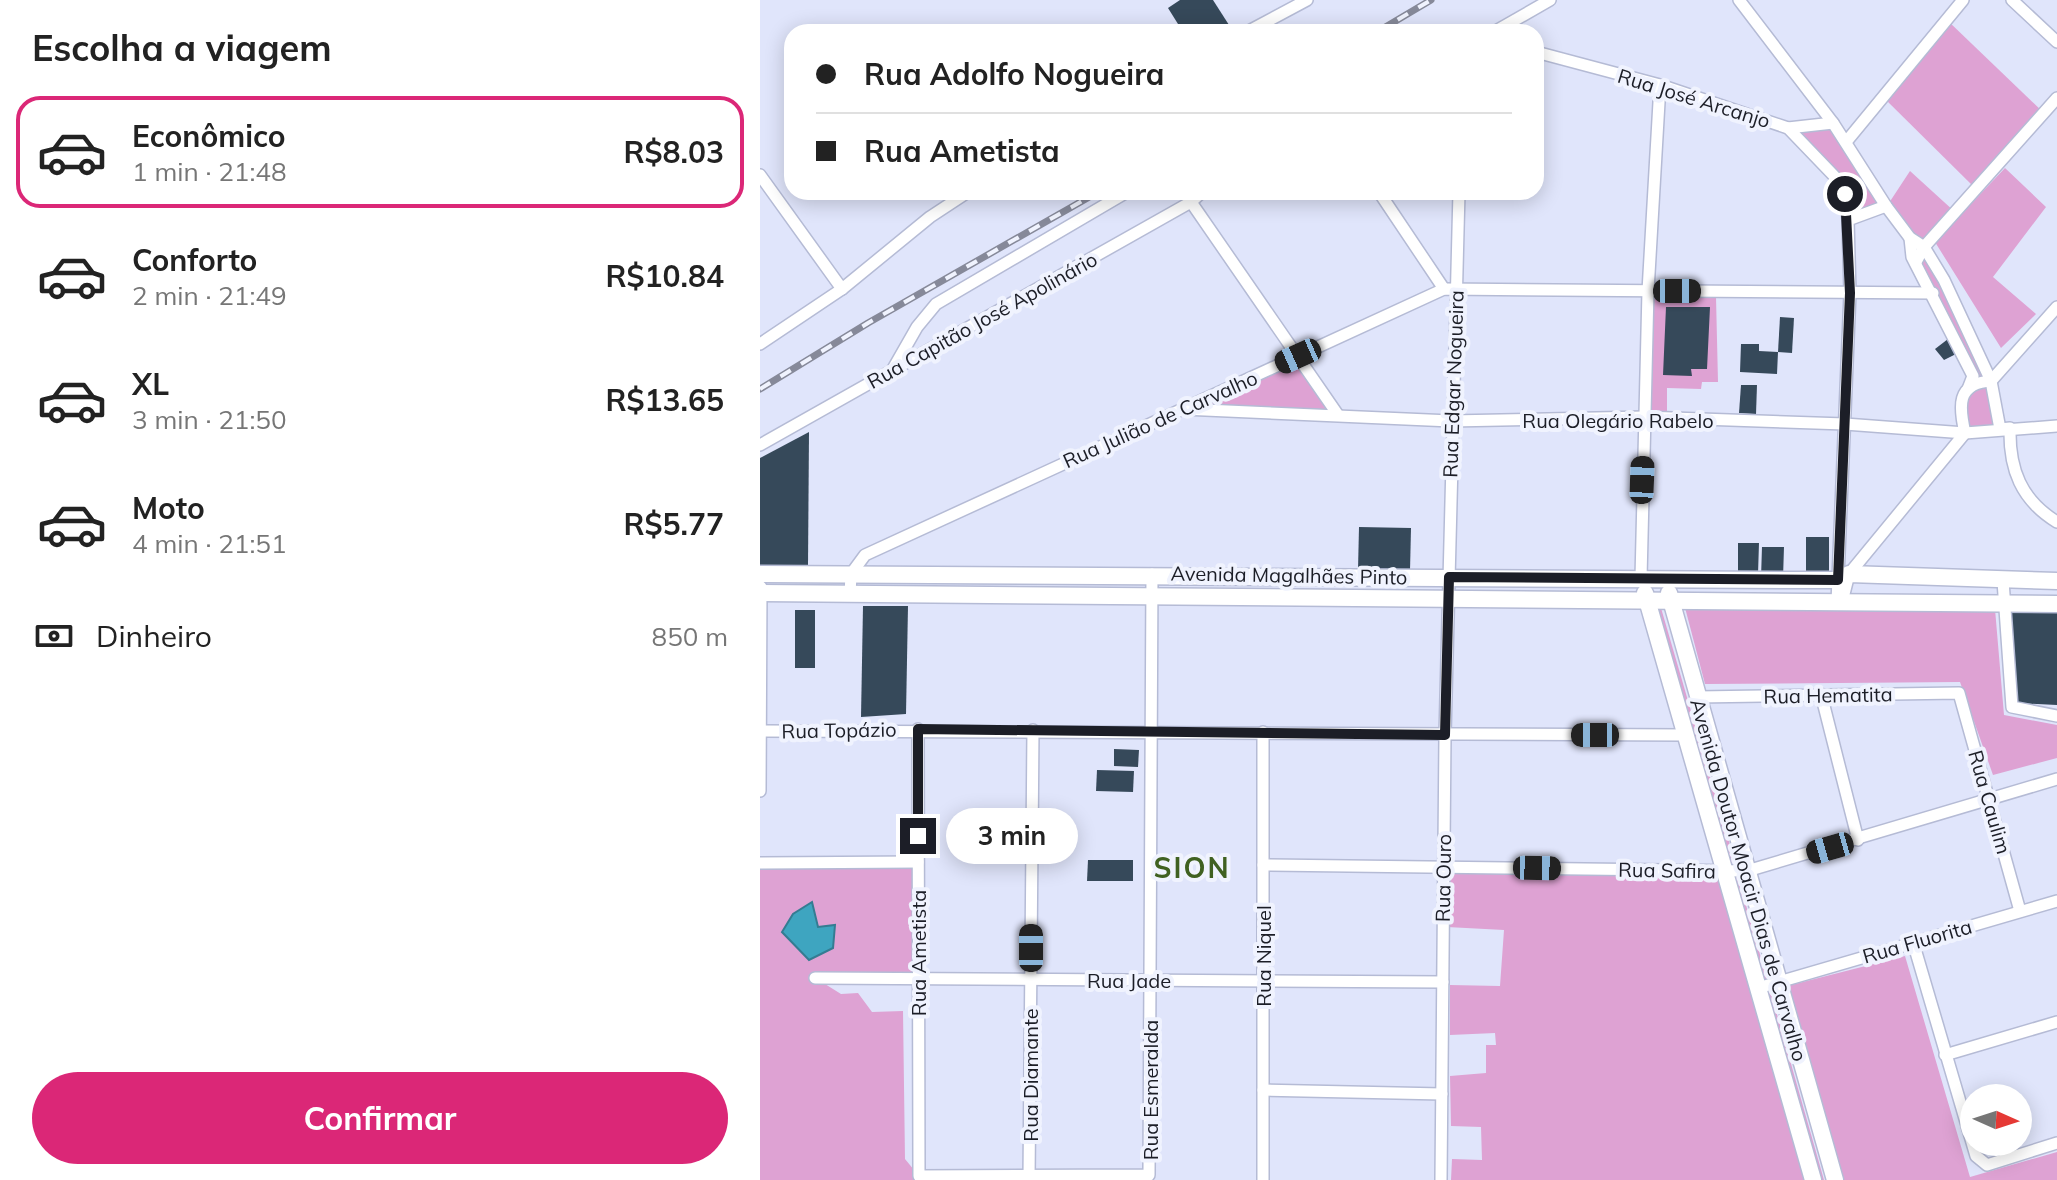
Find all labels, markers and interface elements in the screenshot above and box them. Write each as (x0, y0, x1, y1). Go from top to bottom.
text: Escolha a viagem (32, 25, 332, 70)
text: Rua Adolfo Nogueira (864, 55, 1164, 93)
street label: Rua José Arcanjo (1615, 63, 1773, 133)
icon: car (36, 116, 108, 188)
text: Econômico (132, 117, 286, 155)
text: Rua Ametista (864, 132, 1060, 170)
text: R$8.03 (624, 133, 724, 171)
text: 1 min · 21:48 (132, 155, 287, 188)
route start (1827, 176, 1863, 212)
icon: car (36, 240, 108, 312)
text: Conforto (132, 241, 257, 279)
street label: Rua Capitão José Apolinário (863, 246, 1101, 394)
text: R$10.84 (606, 257, 724, 295)
text: 2 min · 21:49 (132, 279, 287, 312)
car (1653, 279, 1701, 303)
street label: Rua Edgar Nogueira (1437, 290, 1469, 478)
car (1271, 335, 1325, 377)
icon: car (36, 364, 108, 436)
text: XL (132, 365, 169, 403)
street label: Rua Julião de Carvalho (1059, 365, 1261, 473)
text: R$13.65 (606, 381, 724, 419)
text: 3 min · 21:50 (132, 403, 287, 436)
street label: Rua Olegário Rabelo (1522, 408, 1714, 433)
car (1629, 456, 1655, 504)
icon: car (36, 488, 108, 560)
text: Moto (132, 489, 205, 527)
text: R$5.77 (624, 505, 724, 543)
text: 4 min · 21:51 (132, 527, 287, 560)
street label: Avenida Magalhães Pinto (1170, 560, 1408, 590)
icon: cash (32, 614, 76, 658)
text: Dinheiro (96, 617, 212, 655)
text: 850 m (652, 620, 728, 653)
street label: Rua Hematita (1763, 681, 1893, 709)
street label: Avenida Doutor Moacir Dias de Carvalho (1685, 696, 1813, 1064)
street label: Rua Topázio (781, 716, 897, 744)
car (1571, 723, 1619, 747)
street label: Rua Caulim (1963, 747, 2017, 857)
callout: 3 min (946, 808, 1078, 864)
route end (900, 818, 936, 854)
text: 3 min (978, 819, 1046, 852)
car (1804, 830, 1856, 866)
street label: Rua Ouro (1430, 834, 1456, 922)
district label: SION (1153, 850, 1231, 885)
car (1513, 856, 1561, 880)
street label: Rua Safira (1618, 857, 1716, 883)
street label: Rua Ametista (906, 890, 931, 1016)
street label: Rua Niquel (1251, 905, 1276, 1007)
street label: Rua Fluorita (1859, 913, 1975, 969)
car (1019, 924, 1043, 972)
street label: Rua Jade (1087, 968, 1171, 993)
street label: Rua Diamante (1018, 1008, 1043, 1142)
street label: Rua Esmeralda (1138, 1020, 1163, 1160)
button: Confirmar (32, 1072, 728, 1164)
north arrow (1960, 1084, 2032, 1156)
map controls (1960, 1084, 2032, 1156)

